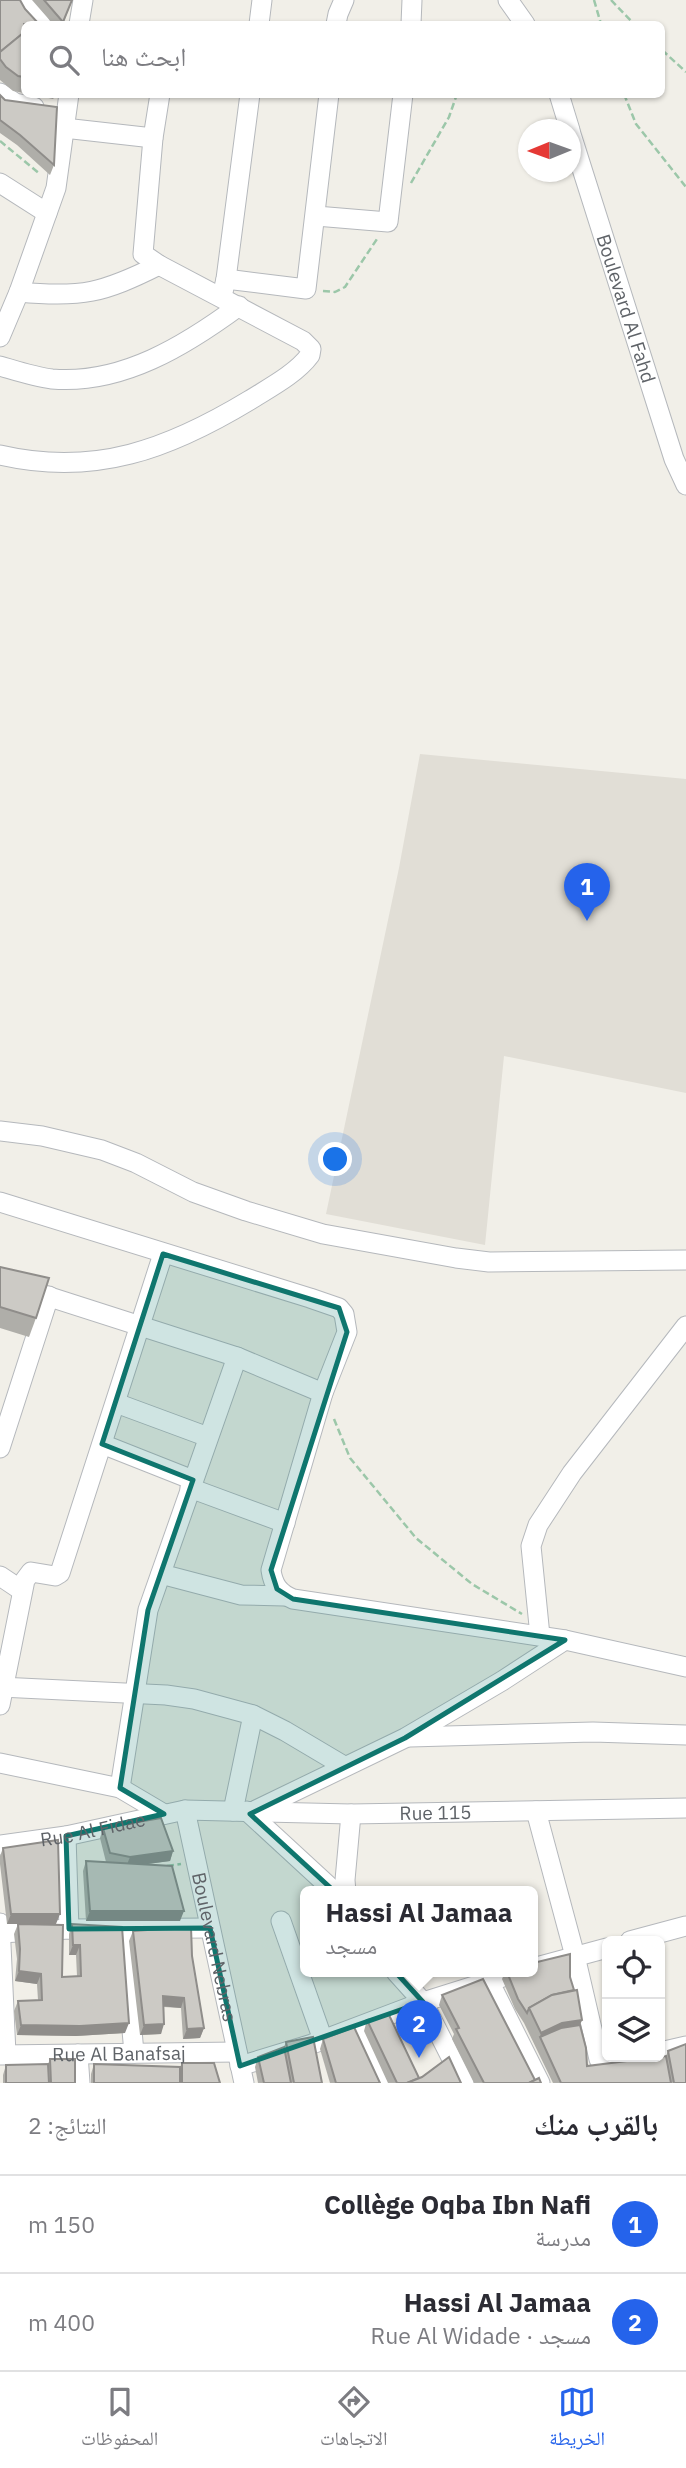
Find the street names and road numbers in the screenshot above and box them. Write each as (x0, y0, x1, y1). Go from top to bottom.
street label: Boulevard Al Fahd (591, 231, 661, 386)
street label: Rue 115 (399, 1800, 472, 1825)
street label: Rue Al Fidae (39, 1807, 147, 1851)
street label: Boulevard Nebras (187, 1870, 242, 2024)
street label: Rue Al Banafsaj (52, 2041, 186, 2066)

